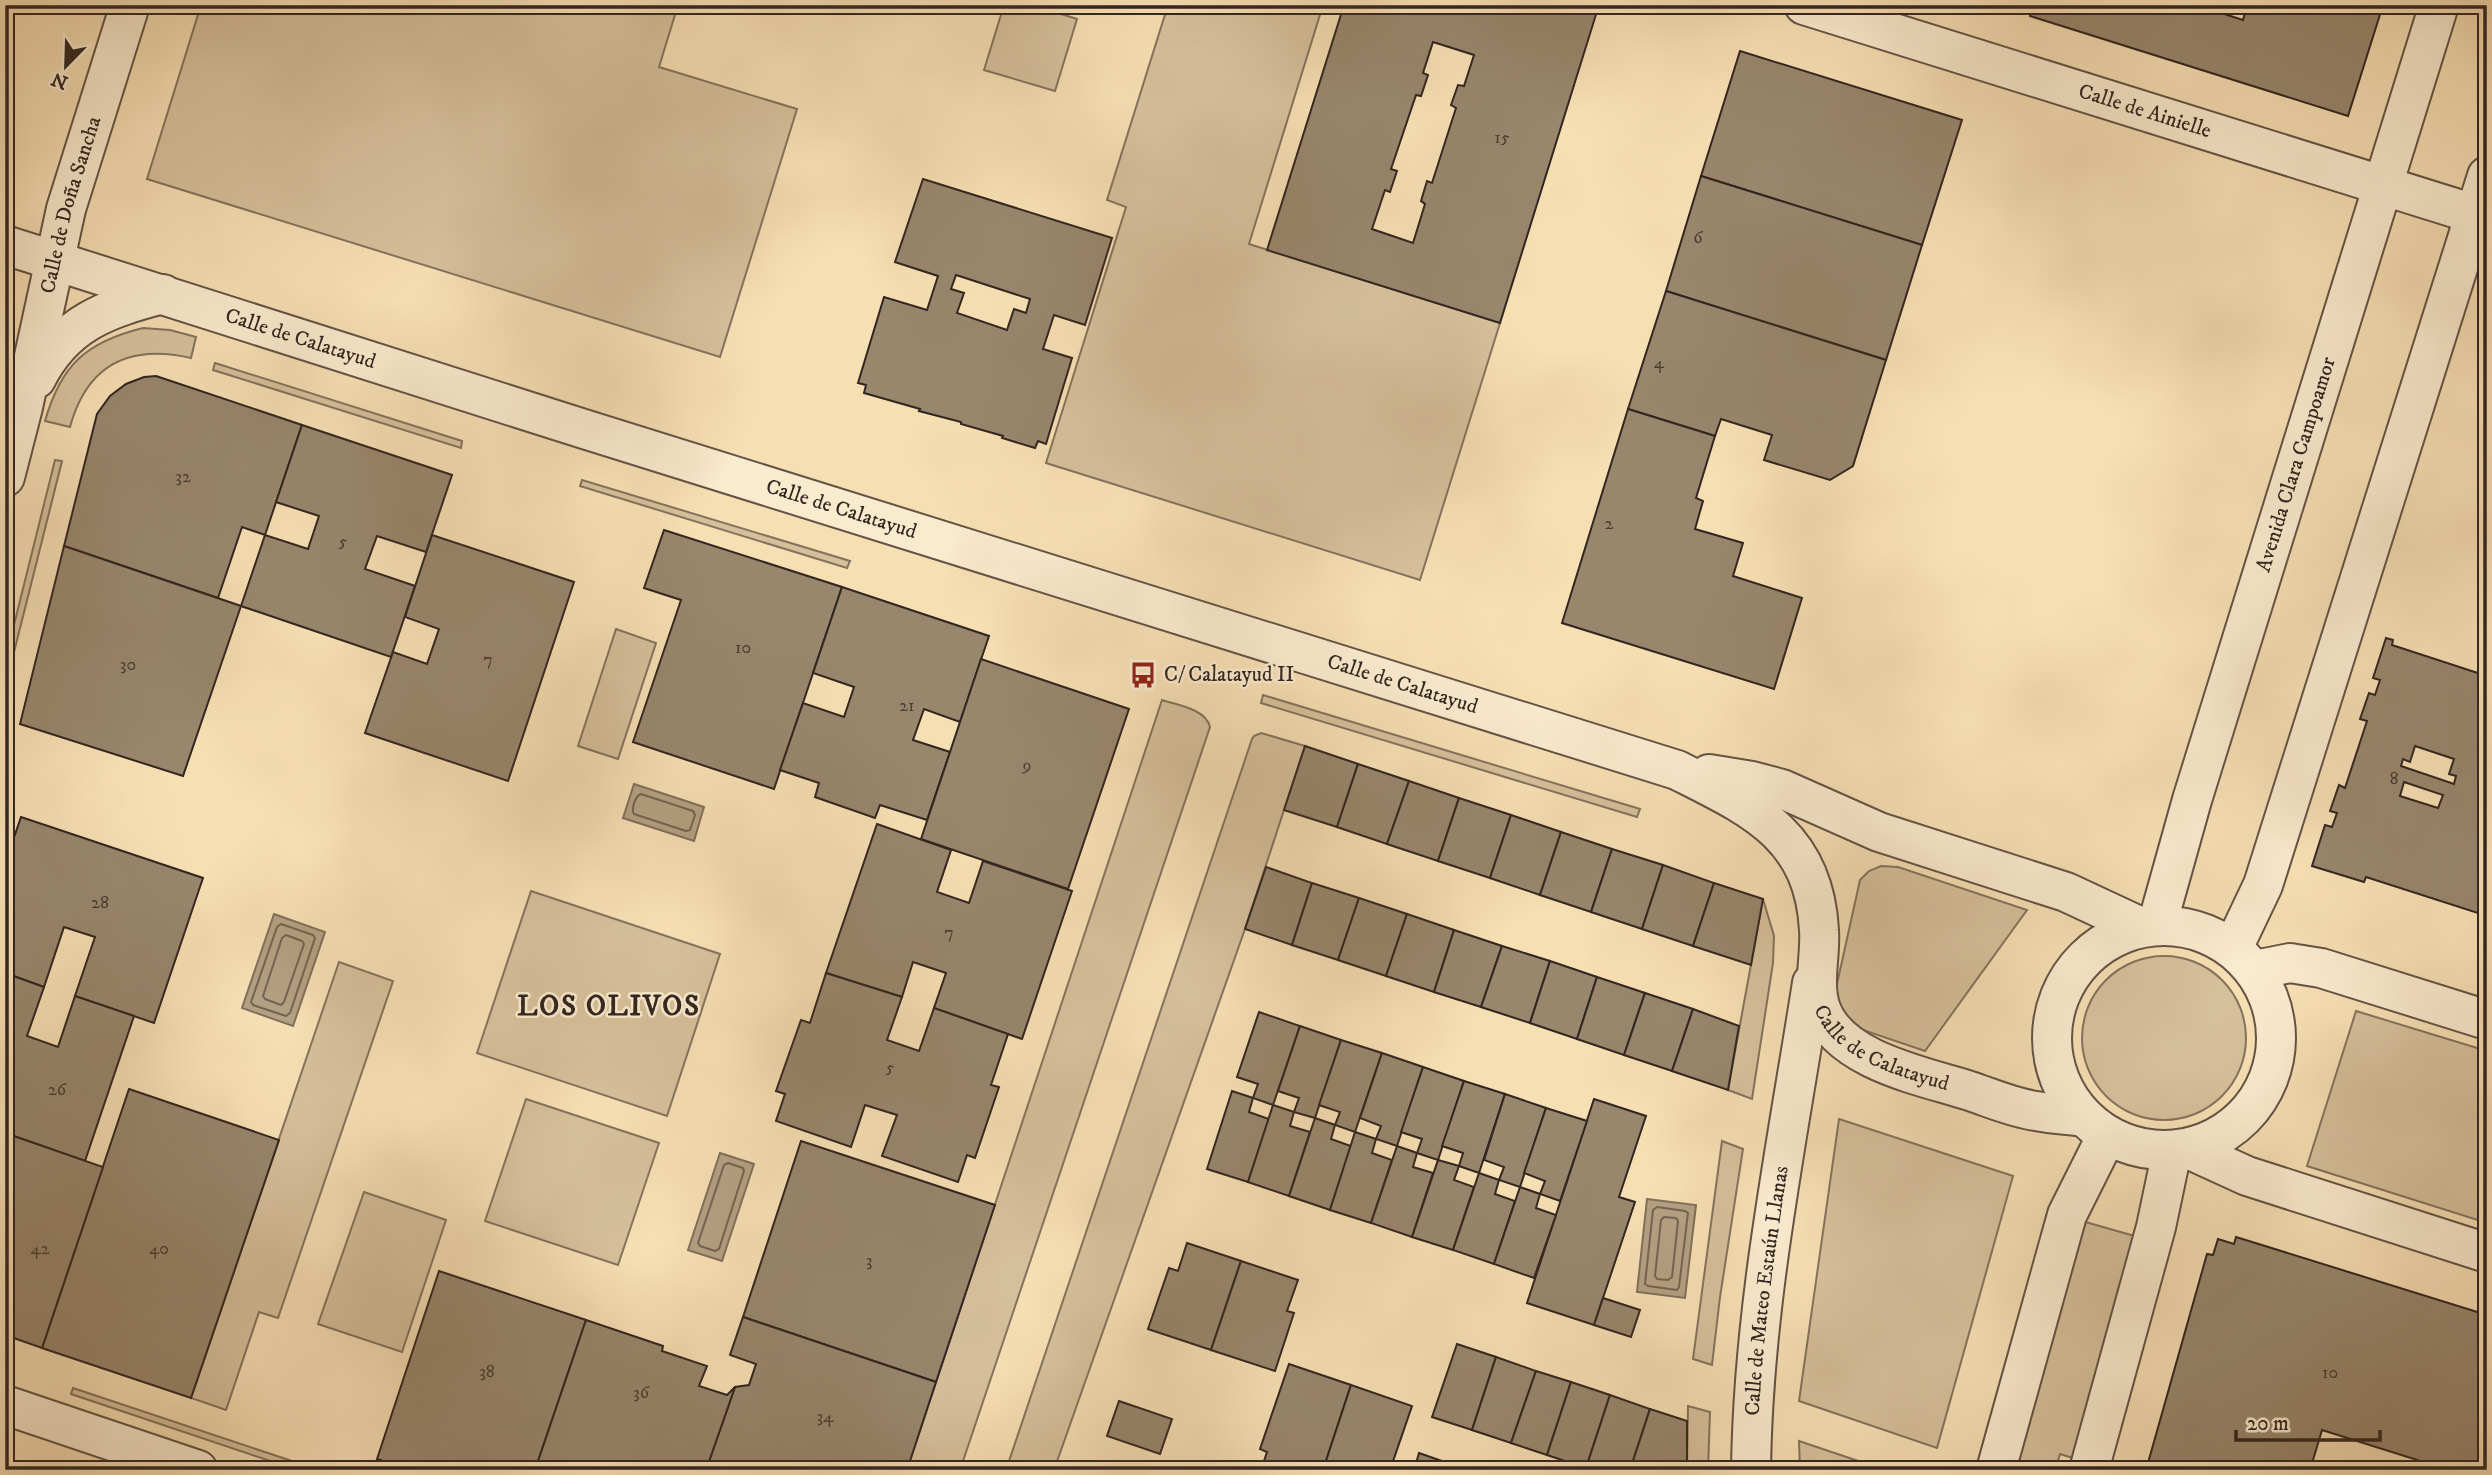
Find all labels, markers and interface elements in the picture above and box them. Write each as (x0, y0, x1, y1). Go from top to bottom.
north arrow (32, 32, 102, 102)
text: N (48, 66, 72, 94)
street label: Calle de Ainielle (2075, 78, 2215, 144)
street label: Calle de Doña Sancha (35, 113, 107, 296)
house number: 15 (1494, 127, 1510, 149)
house number: 6 (1693, 227, 1703, 249)
street label: Calle de Calatayud (222, 303, 380, 375)
house number: 4 (1654, 352, 1665, 374)
street label: Avenida Clara Campoamor (2251, 354, 2342, 575)
house number: 32 (175, 466, 191, 488)
street label: Calle de Calatayud (763, 474, 920, 545)
house number: 2 (1605, 513, 1614, 535)
house number: 5 (339, 531, 348, 553)
house number: 10 (735, 637, 751, 659)
house number: 7 (483, 649, 493, 671)
street label: Calle de Calatayud (1324, 649, 1482, 720)
house number: 30 (120, 654, 136, 676)
bus stop icon: C/ Calatayud II (1128, 660, 1158, 690)
place label: C/ Calatayud II (1164, 662, 1294, 688)
house number: 21 (899, 695, 915, 717)
house number: 9 (1022, 755, 1031, 777)
house number: 8 (2389, 768, 2399, 790)
house number: 28 (91, 892, 109, 914)
house number: 7 (944, 922, 954, 944)
district label: LOS OLIVOS (517, 989, 701, 1024)
street label: Calle de Calatayud (1808, 1001, 1953, 1097)
house number: 5 (886, 1057, 895, 1079)
house number: 26 (48, 1079, 67, 1101)
street label: Calle de Mateo Estaún Llanas (1740, 1164, 1795, 1416)
house number: 42 (30, 1238, 50, 1260)
house number: 40 (149, 1238, 169, 1260)
house number: 3 (866, 1250, 872, 1272)
house number: 38 (479, 1361, 495, 1383)
house number: 10 (2322, 1362, 2338, 1384)
house number: 36 (633, 1382, 650, 1404)
scale bar (2236, 1398, 2380, 1442)
house number: 34 (816, 1406, 834, 1428)
text: 20 m (2247, 1411, 2289, 1437)

